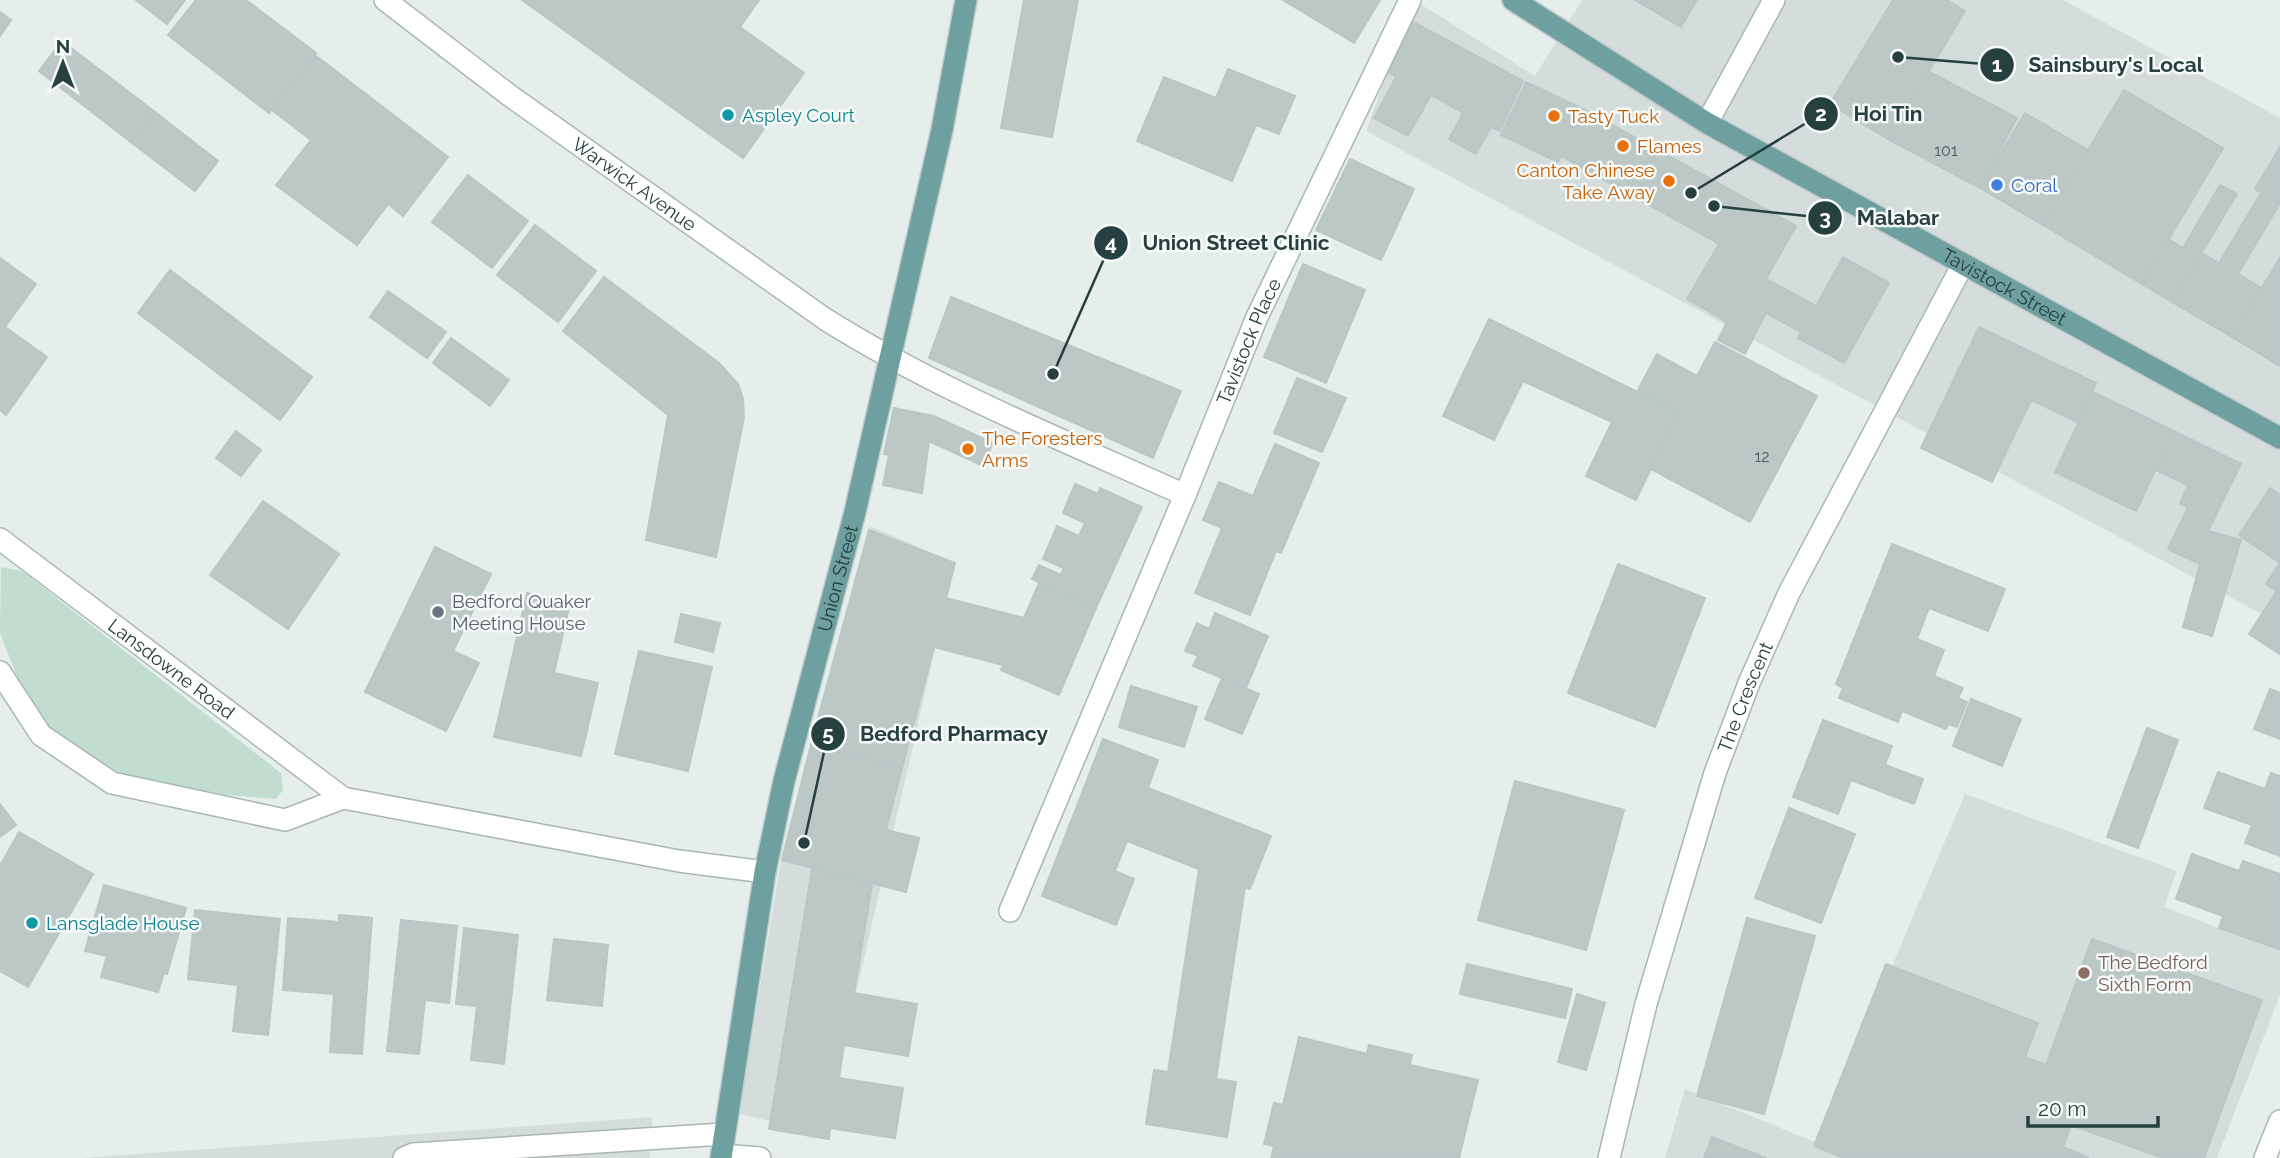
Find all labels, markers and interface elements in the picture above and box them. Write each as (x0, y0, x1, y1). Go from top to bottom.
north arrow (28, 28, 98, 98)
text: N (56, 35, 70, 57)
callout: Sainsbury's Local (1980, 44, 2218, 86)
text: 1 (1992, 52, 2002, 77)
text: Sainsbury's Local (2029, 52, 2204, 77)
callout: Hoi Tin (1804, 93, 1936, 135)
text: 2 (1815, 101, 1827, 126)
text: Hoi Tin (1853, 101, 1923, 126)
place label: Aspley Court (742, 104, 856, 126)
place label: Tasty Tuck (1568, 105, 1659, 127)
marker: Aspley Court (720, 107, 736, 123)
marker: Tasty Tuck (1546, 108, 1562, 124)
street label: Warwick Avenue (568, 132, 701, 235)
place label: Flames (1637, 135, 1702, 157)
marker: Flames (1615, 138, 1631, 154)
house number: 101 (1934, 141, 1958, 160)
place label: Canton Chinese Take Away (1516, 159, 1655, 203)
marker: Canton Chinese Take Away (1661, 173, 1677, 189)
place label: Coral (2011, 174, 2058, 196)
marker: Coral (1989, 177, 2005, 193)
callout: Malabar (1808, 197, 1953, 239)
text: 3 (1819, 205, 1831, 230)
text: Malabar (1857, 205, 1939, 230)
callout: Union Street Clinic (1093, 222, 1344, 264)
text: 4 (1105, 230, 1117, 255)
text: Union Street Clinic (1142, 230, 1330, 255)
street label: Tavistock Street (1938, 243, 2071, 330)
street label: Tavistock Place (1212, 275, 1285, 407)
place label: The Foresters Arms (982, 427, 1102, 471)
marker: The Foresters Arms (960, 441, 976, 457)
house number: 12 (1754, 447, 1770, 466)
street label: Union Street (813, 522, 862, 634)
place label: Bedford Quaker Meeting House (452, 590, 592, 634)
marker: Bedford Quaker Meeting House (430, 604, 446, 620)
street label: Lansdowne Road (104, 614, 239, 723)
street label: The Crescent (1713, 638, 1777, 755)
callout: Bedford Pharmacy (811, 713, 1062, 755)
text: 5 (822, 721, 834, 746)
text: Bedford Pharmacy (860, 721, 1048, 746)
place label: Lansglade House (46, 912, 200, 934)
marker: Lansglade House (24, 915, 40, 931)
place label: The Bedford Sixth Form (2098, 951, 2208, 995)
marker: The Bedford Sixth Form (2076, 965, 2092, 981)
scale bar (2028, 1084, 2158, 1128)
text: 20 m (2038, 1096, 2086, 1121)

